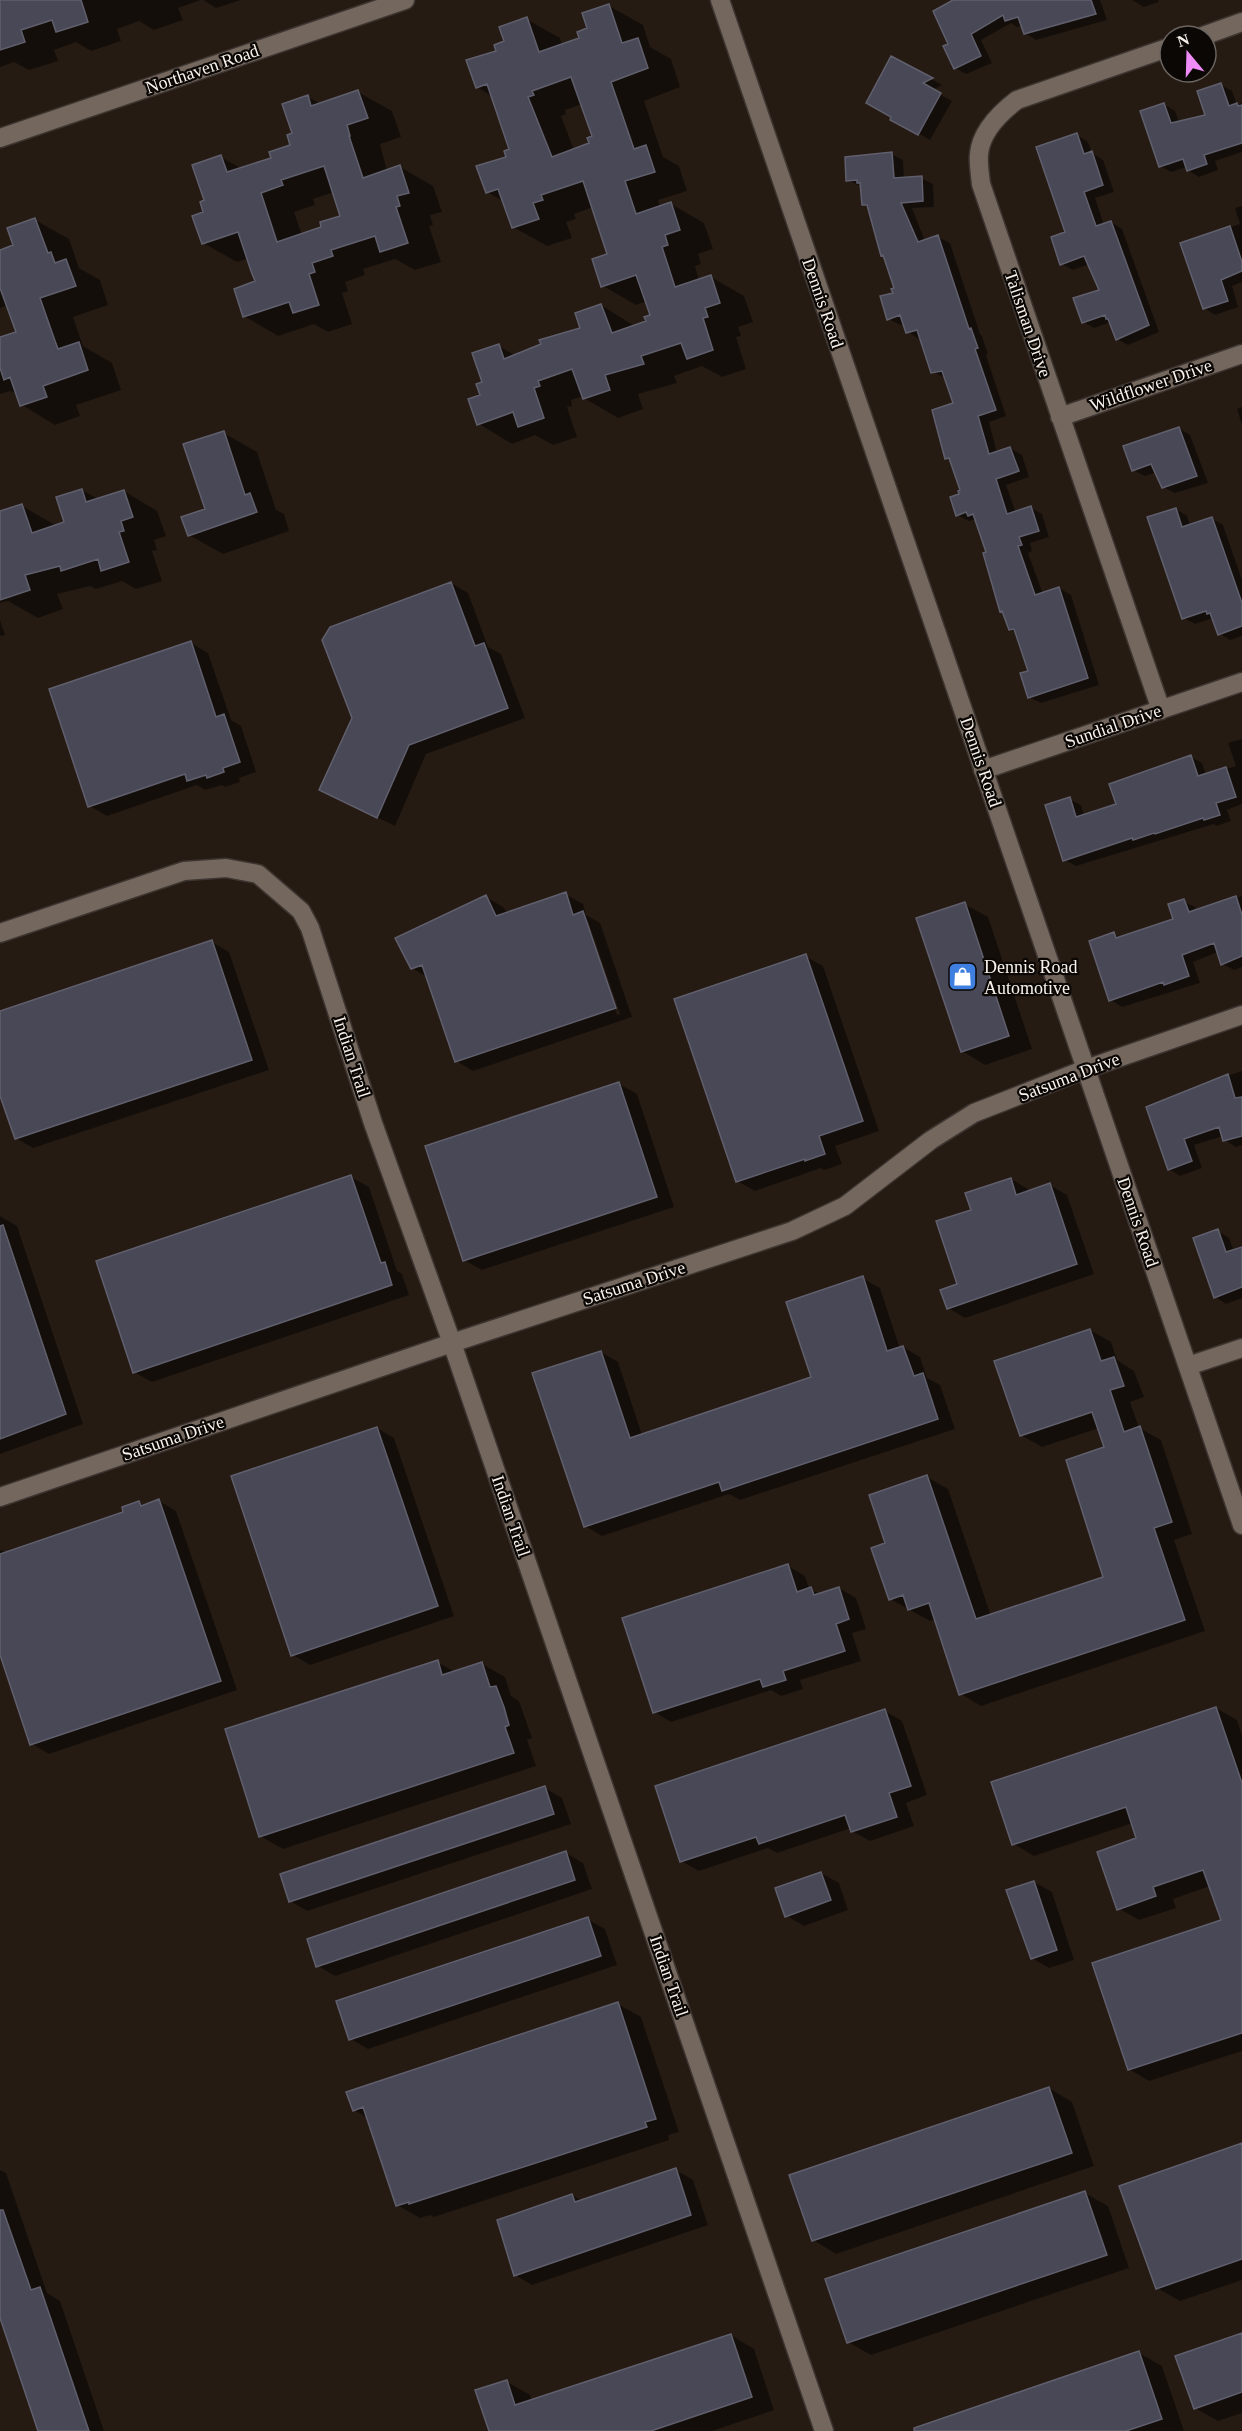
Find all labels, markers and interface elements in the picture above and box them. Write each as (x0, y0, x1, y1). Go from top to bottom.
north arrow (1158, 24, 1218, 84)
text: N (1175, 30, 1192, 50)
street label: Northaven Road (143, 40, 261, 98)
street label: Dennis Road (798, 256, 848, 350)
street label: Talisman Drive (1000, 268, 1056, 380)
street label: Wildflower Drive (1087, 355, 1215, 415)
street label: Sundial Drive (1062, 700, 1164, 752)
street label: Dennis Road (956, 715, 1006, 809)
place label: Dennis Road Automotive (984, 957, 1078, 998)
shop icon: Dennis Road Automotive (947, 961, 979, 993)
street label: Indian Trail (329, 1014, 375, 1100)
street label: Satsuma Drive (1016, 1049, 1122, 1105)
street label: Dennis Road (1113, 1175, 1163, 1269)
street label: Satsuma Drive (580, 1257, 688, 1309)
street label: Satsuma Drive (119, 1411, 227, 1465)
street label: Indian Trail (488, 1473, 534, 1559)
street label: Indian Trail (646, 1933, 692, 2019)

